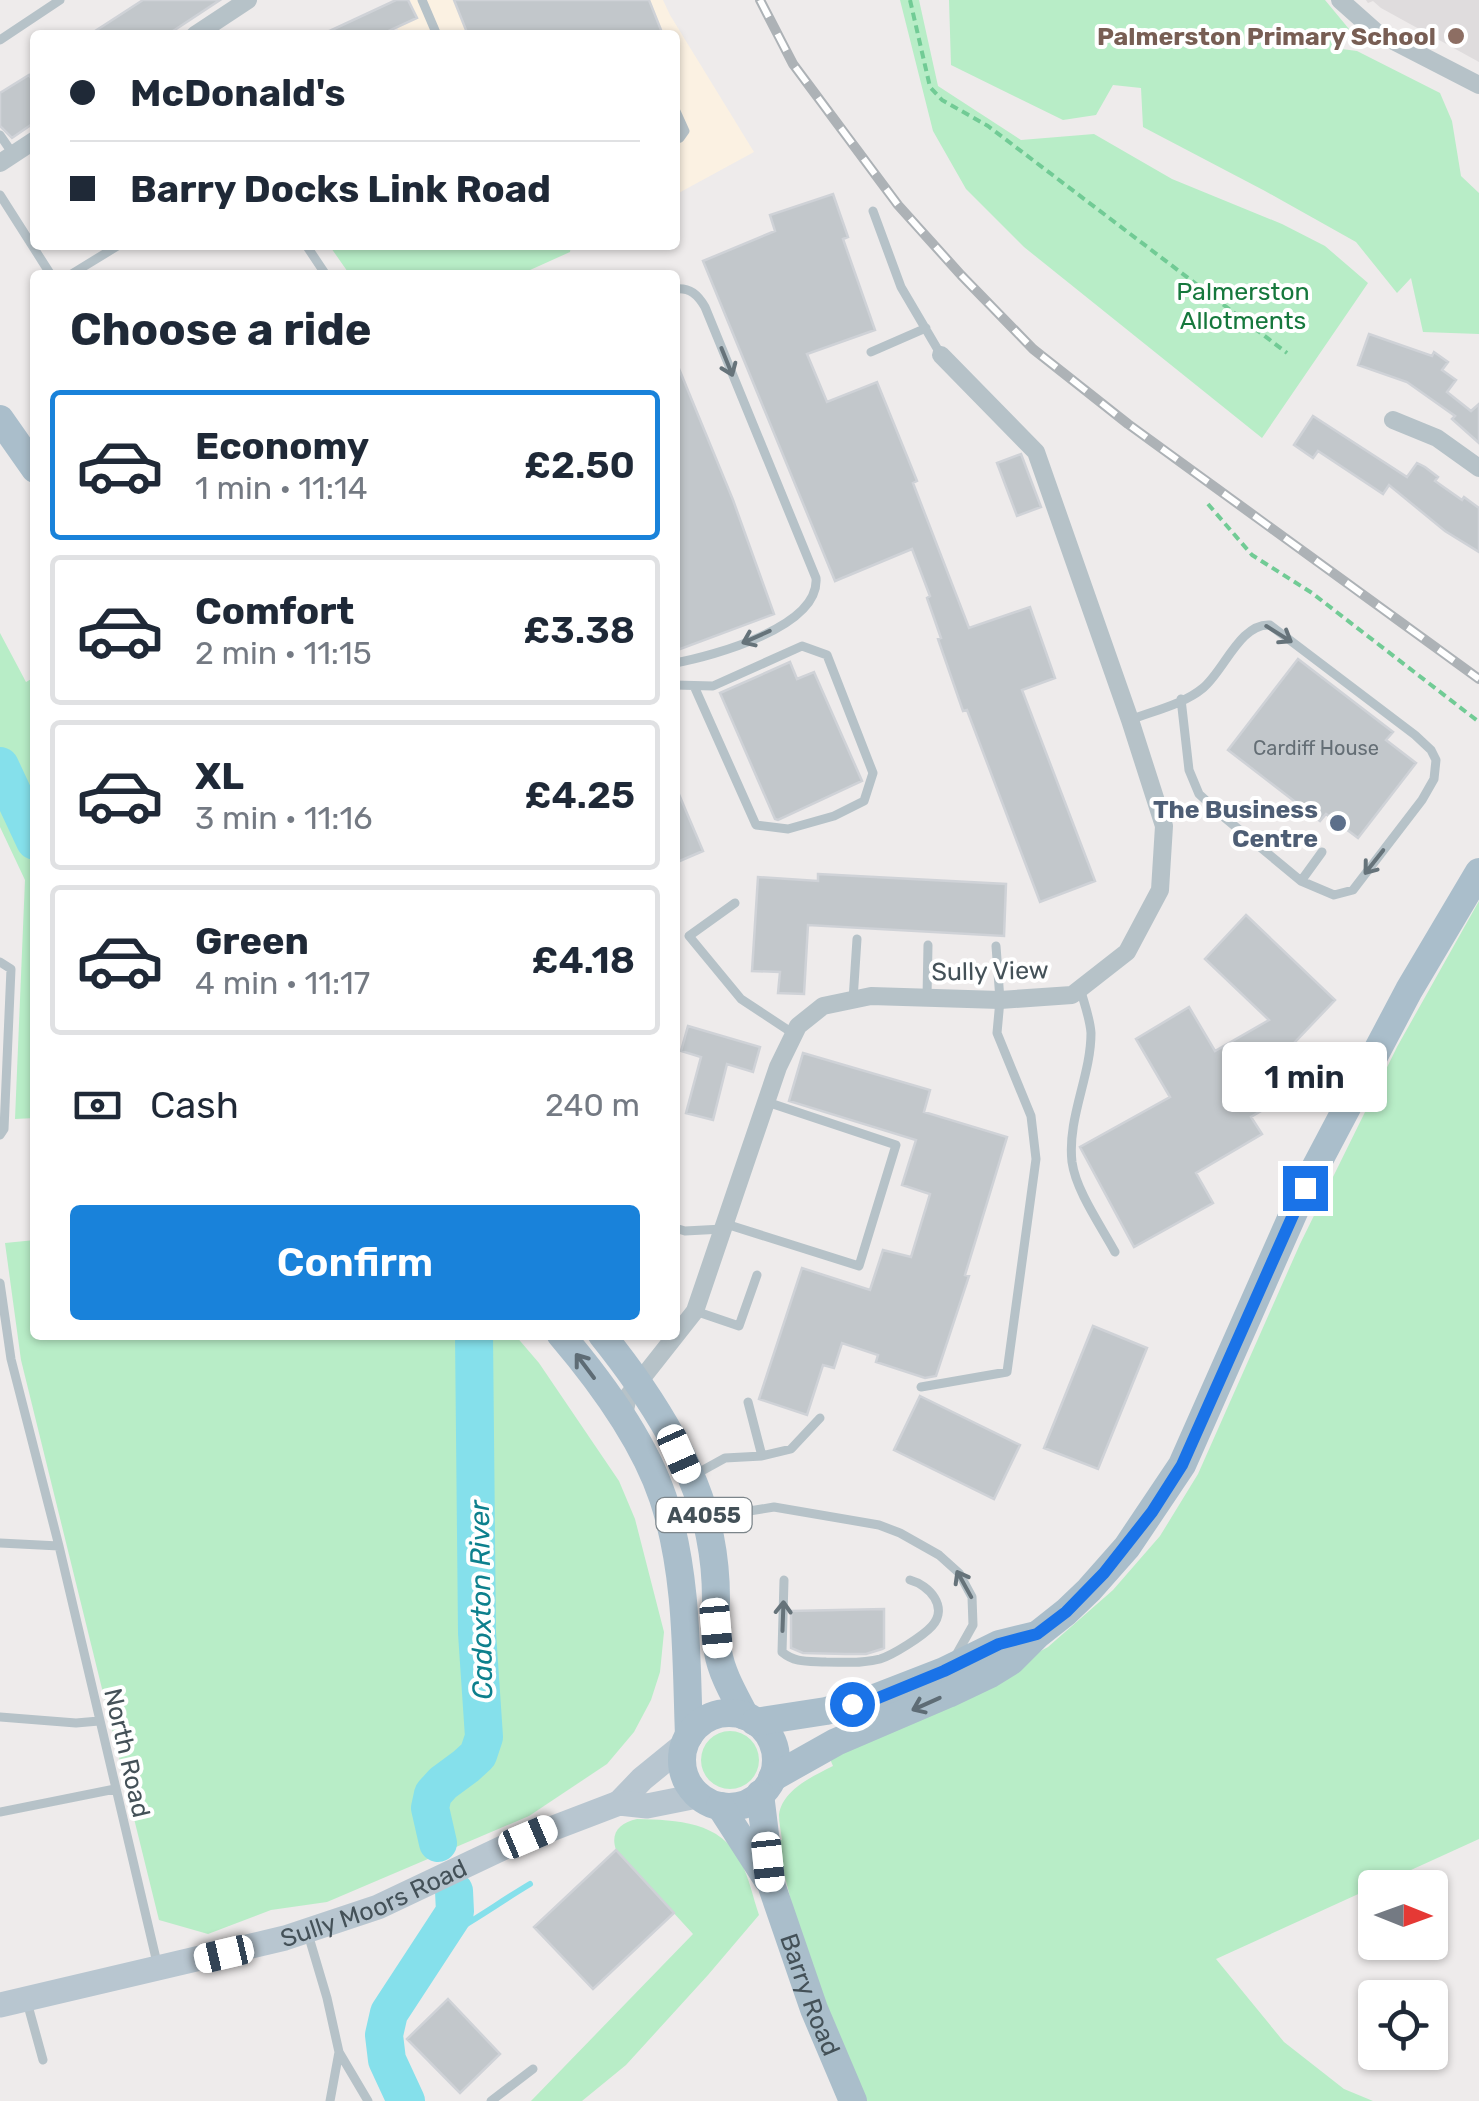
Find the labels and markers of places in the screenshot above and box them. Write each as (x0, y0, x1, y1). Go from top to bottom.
place label: Palmerston Primary School (1097, 22, 1436, 51)
marker: Palmerston Primary School (1445, 25, 1467, 47)
place label: The Business Centre (1153, 795, 1318, 853)
marker: The Business Centre (1327, 812, 1349, 834)

